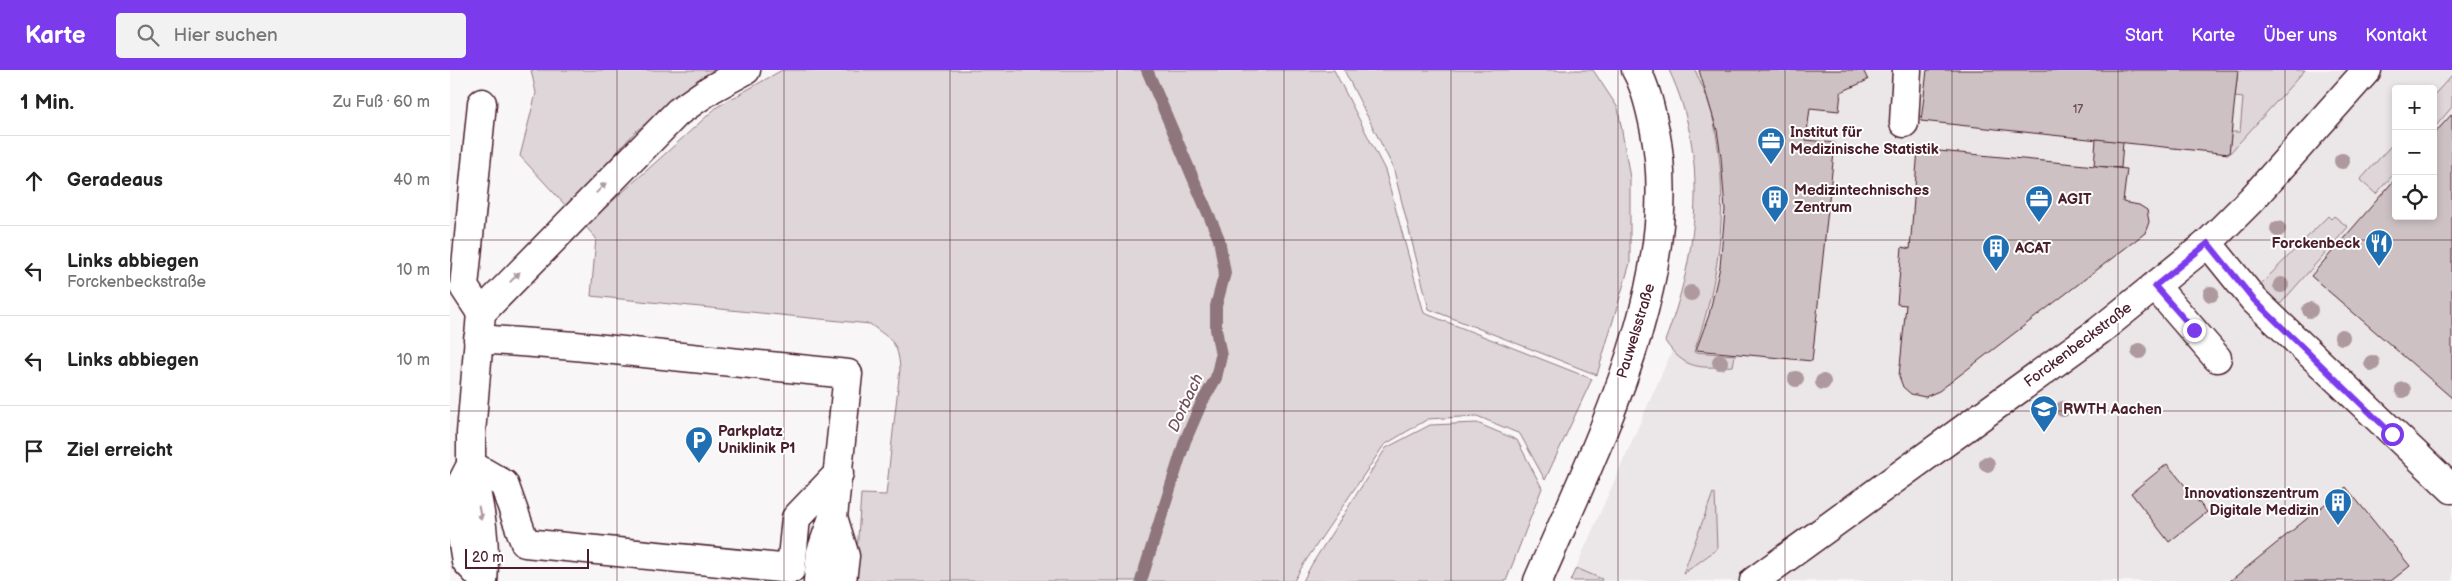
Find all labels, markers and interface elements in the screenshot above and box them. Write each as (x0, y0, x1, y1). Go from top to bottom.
search box (116, 13, 466, 58)
text: Karte (25, 21, 86, 50)
icon: search (134, 21, 162, 49)
text: Hier suchen (174, 24, 278, 47)
text: Start (2125, 25, 2163, 46)
text: Karte (2191, 25, 2235, 46)
text: Über uns (2263, 25, 2337, 46)
text: Kontakt (2365, 25, 2427, 46)
map controls (2392, 85, 2437, 220)
button: + (2392, 85, 2437, 130)
text: 1 Min. (20, 90, 74, 115)
text: Zu Fuß · 60 m (333, 93, 430, 112)
house number: 17 (2073, 102, 2083, 117)
place label: Institut für Medizinische Statistik (1790, 123, 1939, 159)
office icon: Institut für Medizinische Statistik (1756, 126, 1786, 165)
button: − (2392, 130, 2437, 175)
icon: ahead (20, 167, 48, 195)
text: Geradeaus (67, 169, 163, 192)
text: 40 m (393, 171, 430, 190)
button: locate (2392, 175, 2437, 220)
place label: Medizintechnisches Zentrum (1794, 181, 1929, 217)
one-way arrow (595, 182, 607, 194)
building icon: Medizintechnisches Zentrum (1760, 184, 1790, 223)
office icon: AGIT (2024, 184, 2054, 223)
place label: AGIT (2057, 190, 2092, 209)
restaurant icon: Forckenbeck (2364, 228, 2394, 267)
building icon: ACAT (1981, 233, 2011, 272)
place label: Forckenbeck (2271, 234, 2360, 253)
place label: ACAT (2014, 239, 2051, 258)
text: Links abbiegen (67, 250, 199, 273)
icon: left (20, 257, 48, 285)
text: 10 m (397, 261, 430, 280)
one-way arrow (509, 272, 521, 284)
text: Forckenbeckstraße (67, 273, 206, 292)
street label: Pauwelsstraße (1613, 281, 1659, 381)
street label: Forckenbeckstraße (2020, 298, 2136, 392)
route end (2183, 319, 2206, 342)
icon: left (20, 347, 48, 375)
text: Links abbiegen (67, 349, 199, 372)
text: 10 m (397, 351, 430, 370)
water label: Dorbach (1164, 371, 1208, 435)
school or university icon: RWTH Aachen (2029, 394, 2059, 433)
place label: RWTH Aachen (2063, 400, 2162, 419)
place label: Parkplatz Uniklinik P1 (718, 422, 796, 458)
route start (2381, 423, 2404, 446)
parking icon: Parkplatz Uniklinik P1 (684, 425, 714, 464)
icon: arrive (20, 437, 48, 465)
text: Ziel erreicht (67, 439, 173, 462)
place label: Innovationszentrum Digitale Medizin (2184, 484, 2319, 520)
building icon: Innovationszentrum Digitale Medizin (2323, 487, 2353, 526)
one-way arrow (477, 506, 485, 522)
scale bar (465, 546, 589, 569)
text: 20 m (472, 549, 504, 566)

